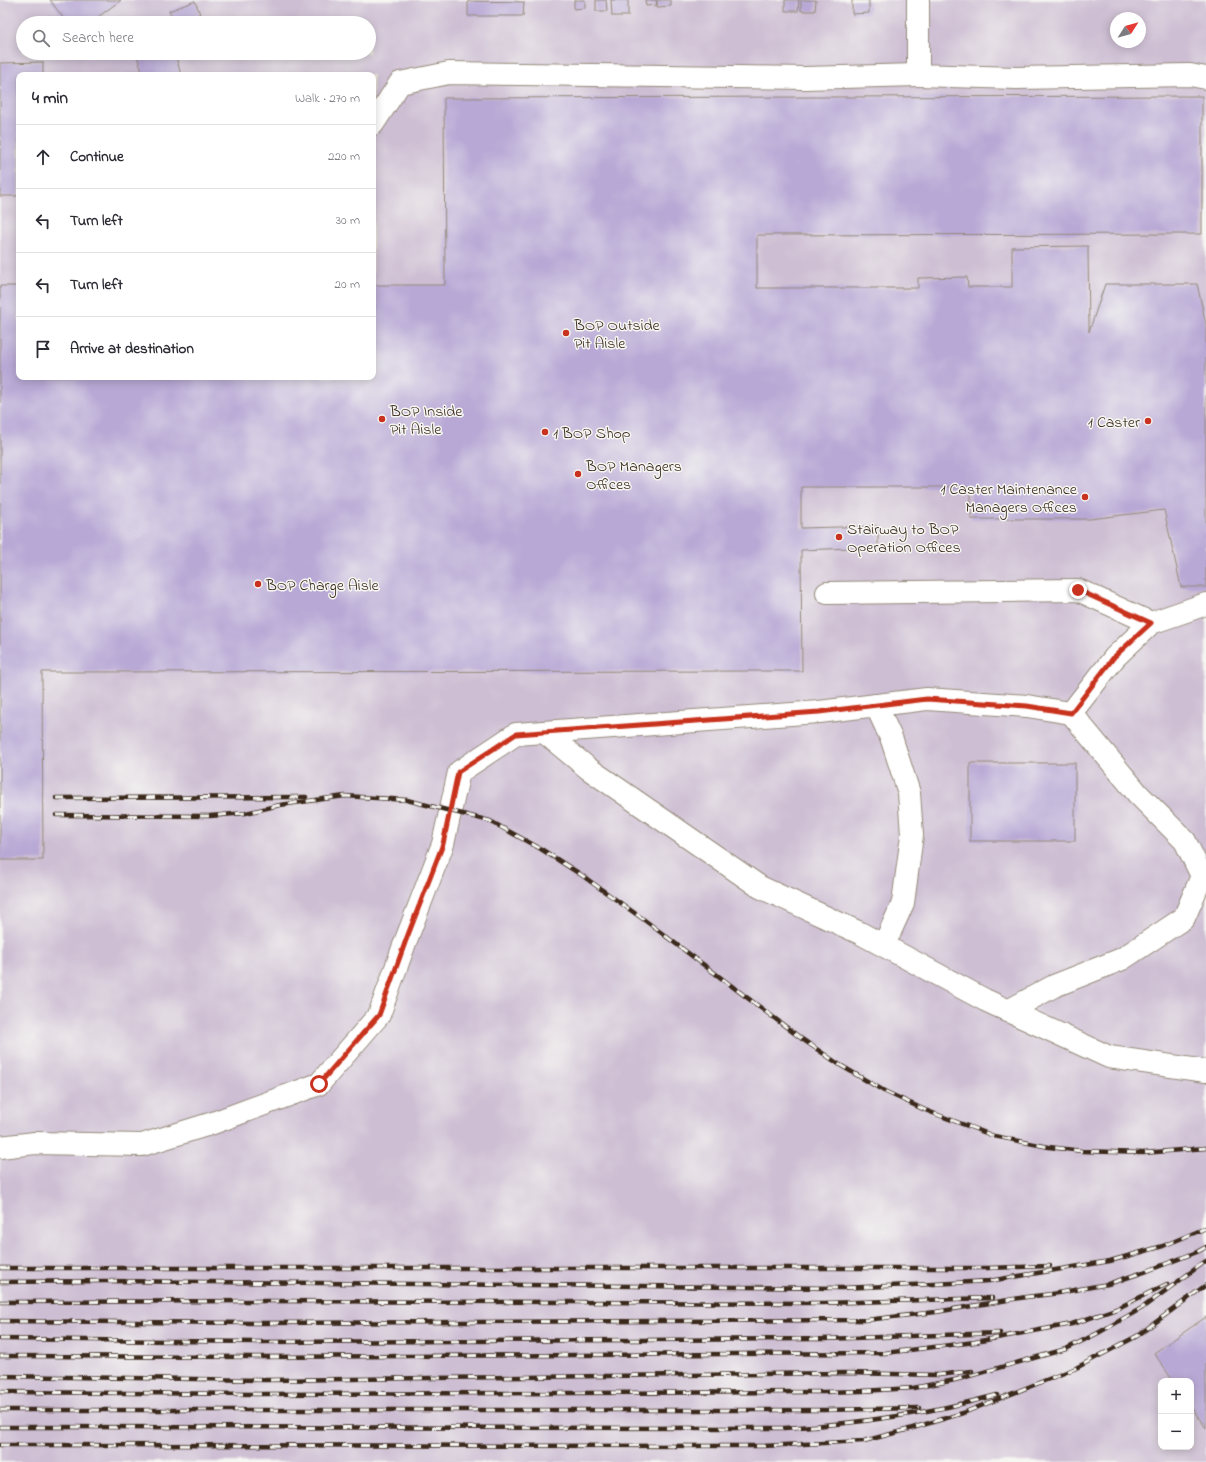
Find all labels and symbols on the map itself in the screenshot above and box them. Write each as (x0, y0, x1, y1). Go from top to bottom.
north arrow (1110, 12, 1146, 48)
place label: BOP Outside Pit Aisle (573, 314, 661, 356)
marker: BOP Outside Pit Aisle (561, 328, 571, 338)
place label: BOP Inside Pit Aisle (389, 400, 463, 442)
place label: 1 Caster (1088, 411, 1140, 435)
marker: BOP Inside Pit Aisle (377, 414, 387, 424)
marker: 1 Caster (1143, 416, 1153, 426)
place label: 1 BOP Shop (553, 422, 631, 446)
marker: 1 BOP Shop (540, 427, 550, 437)
place label: BOP Managers Offices (585, 455, 682, 497)
marker: BOP Managers Offices (573, 469, 583, 479)
place label: 1 Caster Maintenance Managers Offices (940, 478, 1078, 520)
marker: 1 Caster Maintenance Managers Offices (1080, 492, 1090, 502)
place label: Stairway to BOP Operation Offices (847, 518, 961, 560)
marker: Stairway to BOP Operation Offices (834, 532, 844, 542)
place label: BOP Charge Aisle (265, 574, 380, 598)
marker: BOP Charge Aisle (253, 579, 263, 589)
route end (1069, 581, 1087, 599)
route start (310, 1075, 328, 1093)

